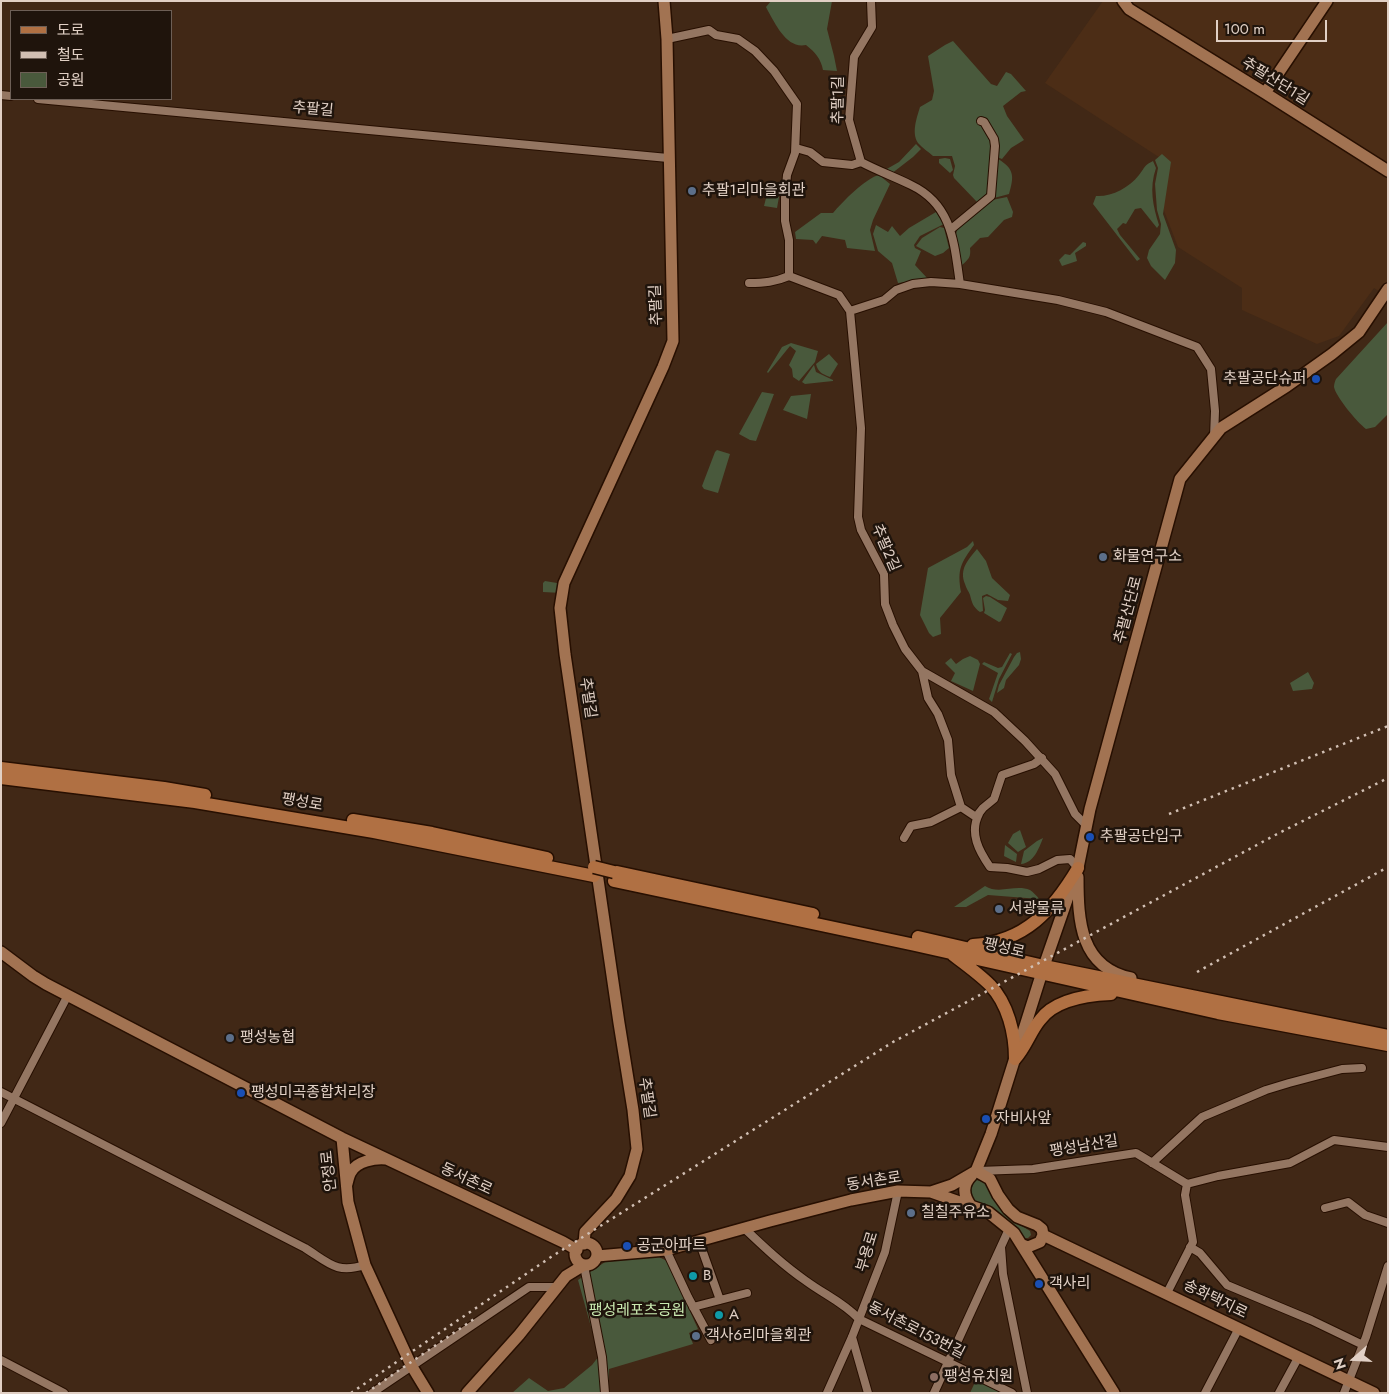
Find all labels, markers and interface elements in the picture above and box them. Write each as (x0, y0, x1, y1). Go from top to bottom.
legend (10, 10, 172, 100)
scale bar (1219, 10, 1330, 42)
text: 100 m (1224, 18, 1265, 40)
text: 도로 (57, 19, 85, 41)
text: 철도 (57, 44, 85, 66)
street label: 추팔산단1길 (1238, 54, 1312, 110)
text: 공원 (57, 69, 85, 91)
street label: 추팔1길 (830, 76, 848, 124)
street label: 추팔길 (292, 99, 334, 121)
place label: 추팔1리마을회관 (702, 182, 805, 200)
marker: 추팔1리마을회관 (686, 185, 698, 197)
street label: 추팔길 (647, 284, 667, 326)
place label: 추팔공단슈퍼 (1223, 370, 1306, 388)
marker: 추팔공단슈퍼 (1310, 373, 1322, 385)
street label: 추팔2길 (867, 522, 903, 574)
place label: 화물연구소 (1113, 548, 1182, 566)
marker: 화물연구소 (1097, 551, 1109, 563)
street label: 추팔산단로 (1111, 574, 1147, 646)
street label: 추팔길 (575, 676, 599, 720)
street label: 팽성로 (280, 791, 324, 815)
place label: 추팔공단입구 (1100, 828, 1183, 846)
marker: 추팔공단입구 (1084, 831, 1096, 843)
place label: 서광물류 (1009, 900, 1064, 918)
marker: 서광물류 (993, 903, 1005, 915)
street label: 팽성로 (982, 936, 1026, 962)
place label: 팽성농협 (240, 1029, 295, 1047)
marker: 팽성농협 (224, 1032, 236, 1044)
street label: 추팔길 (634, 1076, 658, 1120)
place label: 팽성미곡종합처리장 (251, 1084, 375, 1102)
marker: 팽성미곡종합처리장 (235, 1087, 247, 1099)
place label: 자비사앞 (996, 1110, 1051, 1128)
marker: 자비사앞 (980, 1113, 992, 1125)
street label: 팽성남산길 (1049, 1133, 1119, 1161)
street label: 안정로 (319, 1149, 341, 1193)
street label: 동서촌로 (437, 1160, 495, 1200)
street label: 동서촌로 (845, 1169, 903, 1195)
place label: 칠칠주유소 (921, 1204, 990, 1222)
marker: 칠칠주유소 (905, 1207, 917, 1219)
street label: 부용로 (853, 1230, 883, 1274)
place label: 공군아파트 (637, 1237, 706, 1255)
marker: 공군아파트 (621, 1240, 633, 1252)
place label: B (703, 1267, 711, 1285)
marker: B (687, 1270, 699, 1282)
place label: 객사리 (1049, 1275, 1090, 1293)
street label: 송화택지로 (1180, 1277, 1250, 1323)
marker: 객사리 (1033, 1278, 1045, 1290)
street label: 동서촌로153번길 (865, 1299, 967, 1363)
park label: 팽성레포츠공원 (589, 1302, 685, 1320)
place label: A (729, 1306, 739, 1324)
marker: A (713, 1309, 725, 1321)
place label: 객사6리마을회관 (706, 1327, 811, 1345)
marker: 객사6리마을회관 (690, 1330, 702, 1342)
north arrow (1329, 1334, 1379, 1384)
text: N (1329, 1355, 1351, 1372)
place label: 팽성유치원 (944, 1368, 1013, 1386)
marker: 팽성유치원 (928, 1371, 940, 1383)

